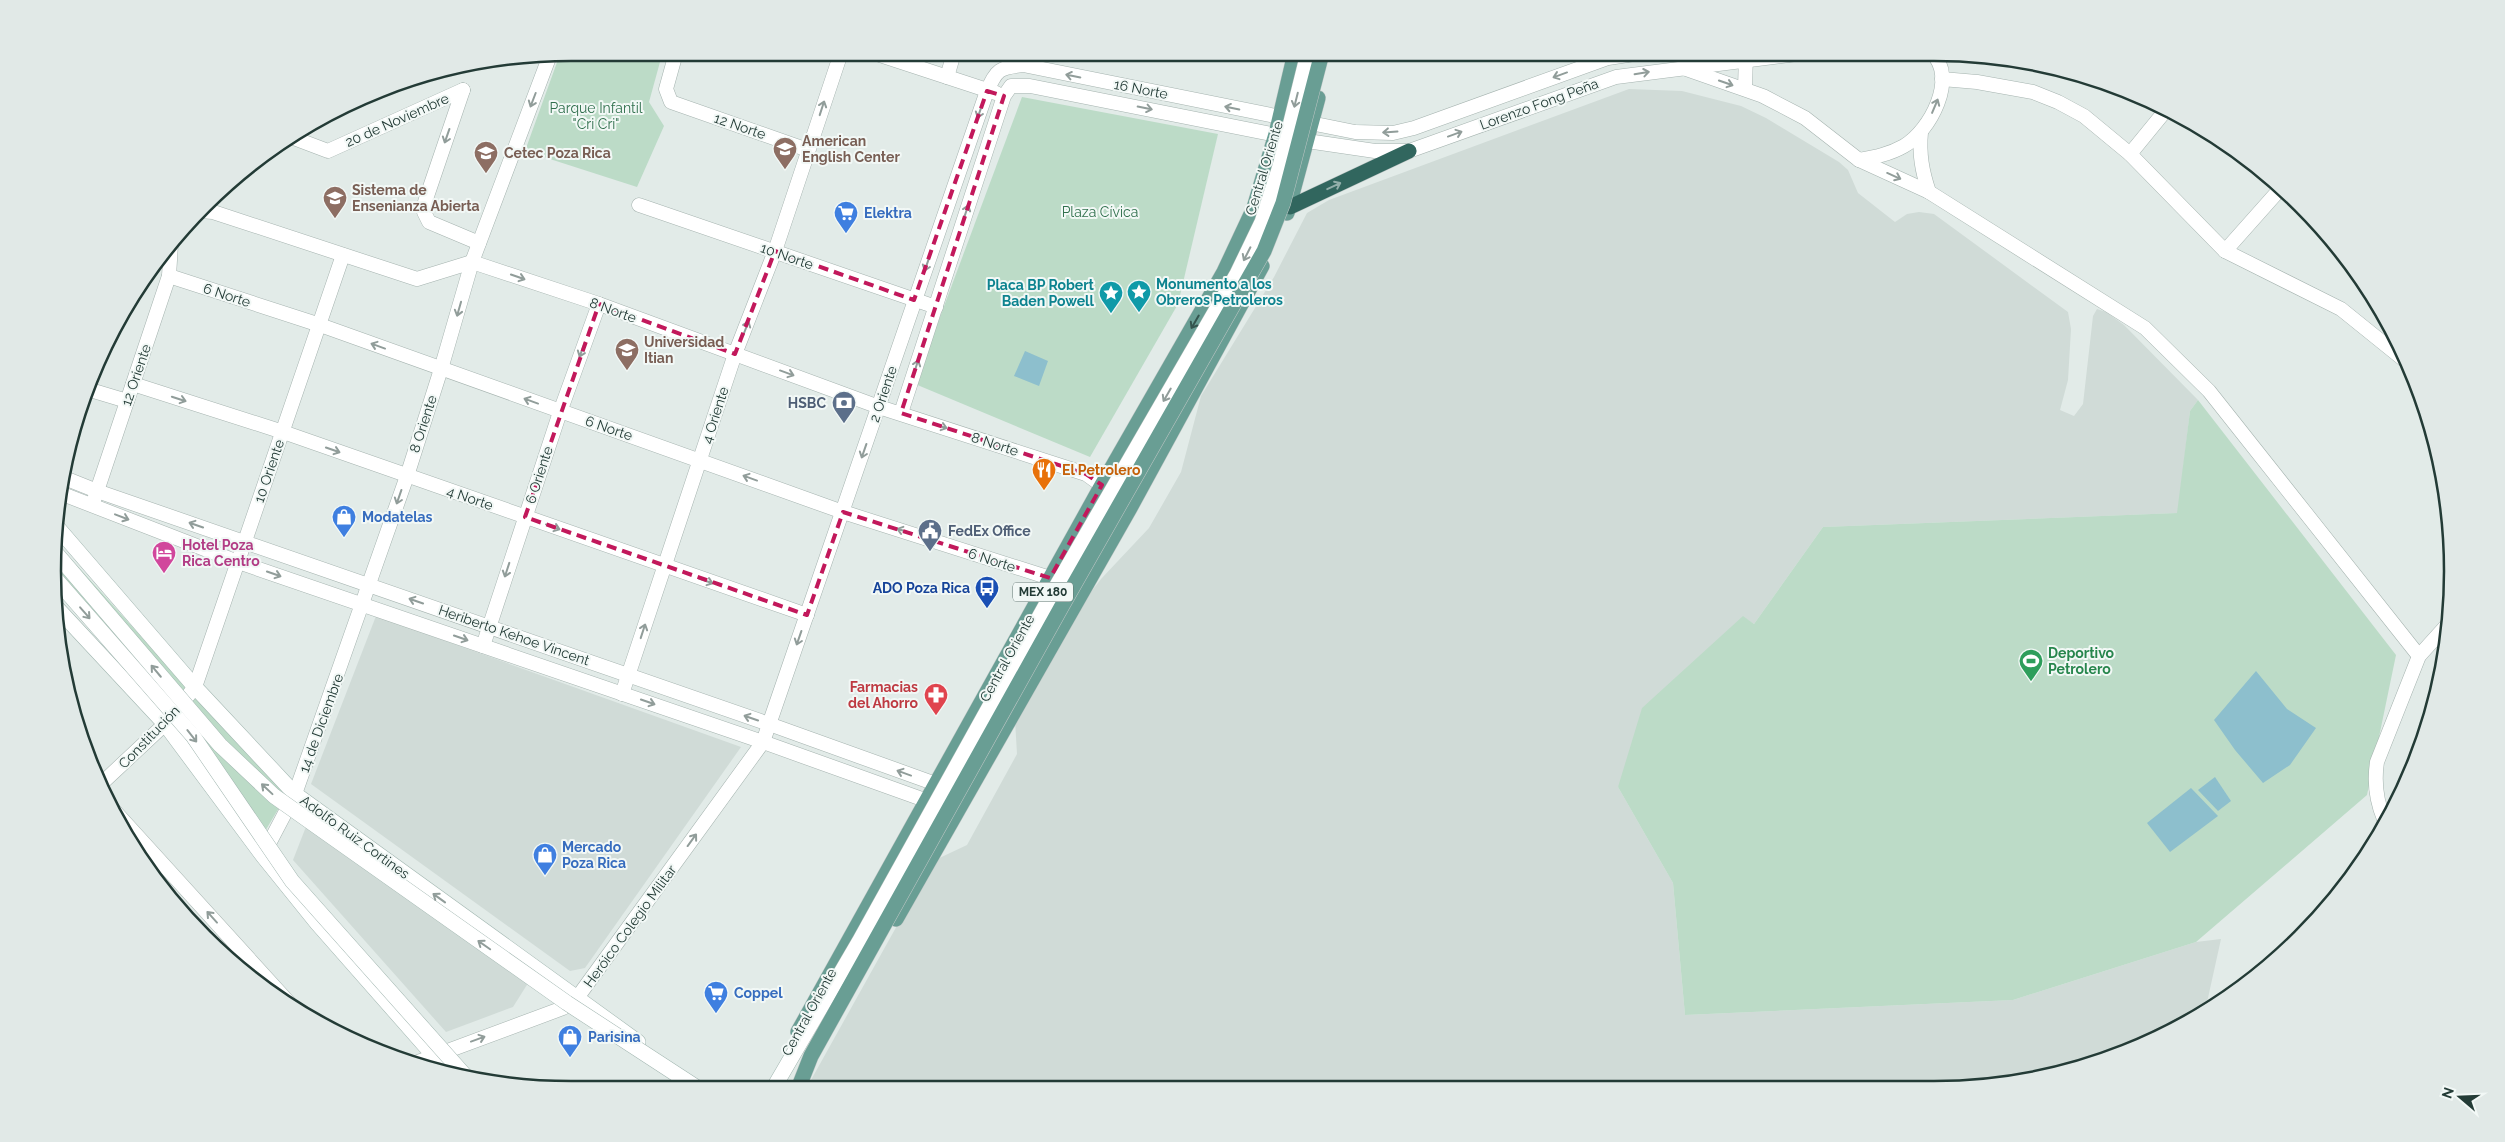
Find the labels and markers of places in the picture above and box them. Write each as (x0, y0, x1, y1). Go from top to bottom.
place label: American English Center (802, 133, 900, 165)
school or university icon: American English Center (772, 136, 798, 170)
school or university icon: Cetec Poza Rica (473, 140, 499, 174)
place label: Cetec Poza Rica (504, 145, 611, 161)
place label: Sistema de Ensenianza Abierta (352, 182, 480, 214)
school or university icon: Sistema de Ensenianza Abierta (322, 185, 348, 219)
supermarket icon: Elektra (833, 200, 859, 234)
place label: Elektra (864, 205, 912, 221)
place label: Monumento a los Obreros Petroleros (1156, 276, 1283, 308)
place label: Placa BP Robert Baden Powell (987, 277, 1095, 309)
place icon: Monumento a los Obreros Petroleros (1126, 279, 1152, 313)
place icon: Placa BP Robert Baden Powell (1098, 280, 1124, 314)
place label: Universidad Itian (644, 334, 724, 366)
school or university icon: Universidad Itian (614, 337, 640, 371)
bank icon: HSBC (831, 390, 857, 424)
place label: HSBC (788, 395, 826, 411)
restaurant icon: El Petrolero (1031, 457, 1057, 491)
place label: El Petrolero (1062, 462, 1141, 478)
shop icon: Modatelas (331, 504, 357, 538)
place label: Modatelas (362, 509, 433, 525)
public building icon: FedEx Office (917, 518, 943, 552)
place label: FedEx Office (948, 523, 1031, 539)
place label: Hotel Poza Rica Centro (182, 537, 260, 569)
hotel icon: Hotel Poza Rica Centro (151, 540, 177, 574)
bus stop icon: ADO Poza Rica (974, 575, 1000, 609)
place label: ADO Poza Rica (873, 580, 970, 596)
place label: Deportivo Petrolero (2048, 645, 2115, 677)
sports icon: Deportivo Petrolero (2018, 648, 2044, 682)
place label: Farmacias del Ahorro (848, 679, 919, 711)
pharmacy icon: Farmacias del Ahorro (923, 682, 949, 716)
place label: Mercado Poza Rica (562, 839, 626, 871)
shop icon: Mercado Poza Rica (532, 842, 558, 876)
supermarket icon: Coppel (703, 980, 729, 1014)
place label: Coppel (734, 985, 783, 1001)
shop icon: Parisina (557, 1024, 583, 1058)
place label: Parisina (588, 1029, 641, 1045)

